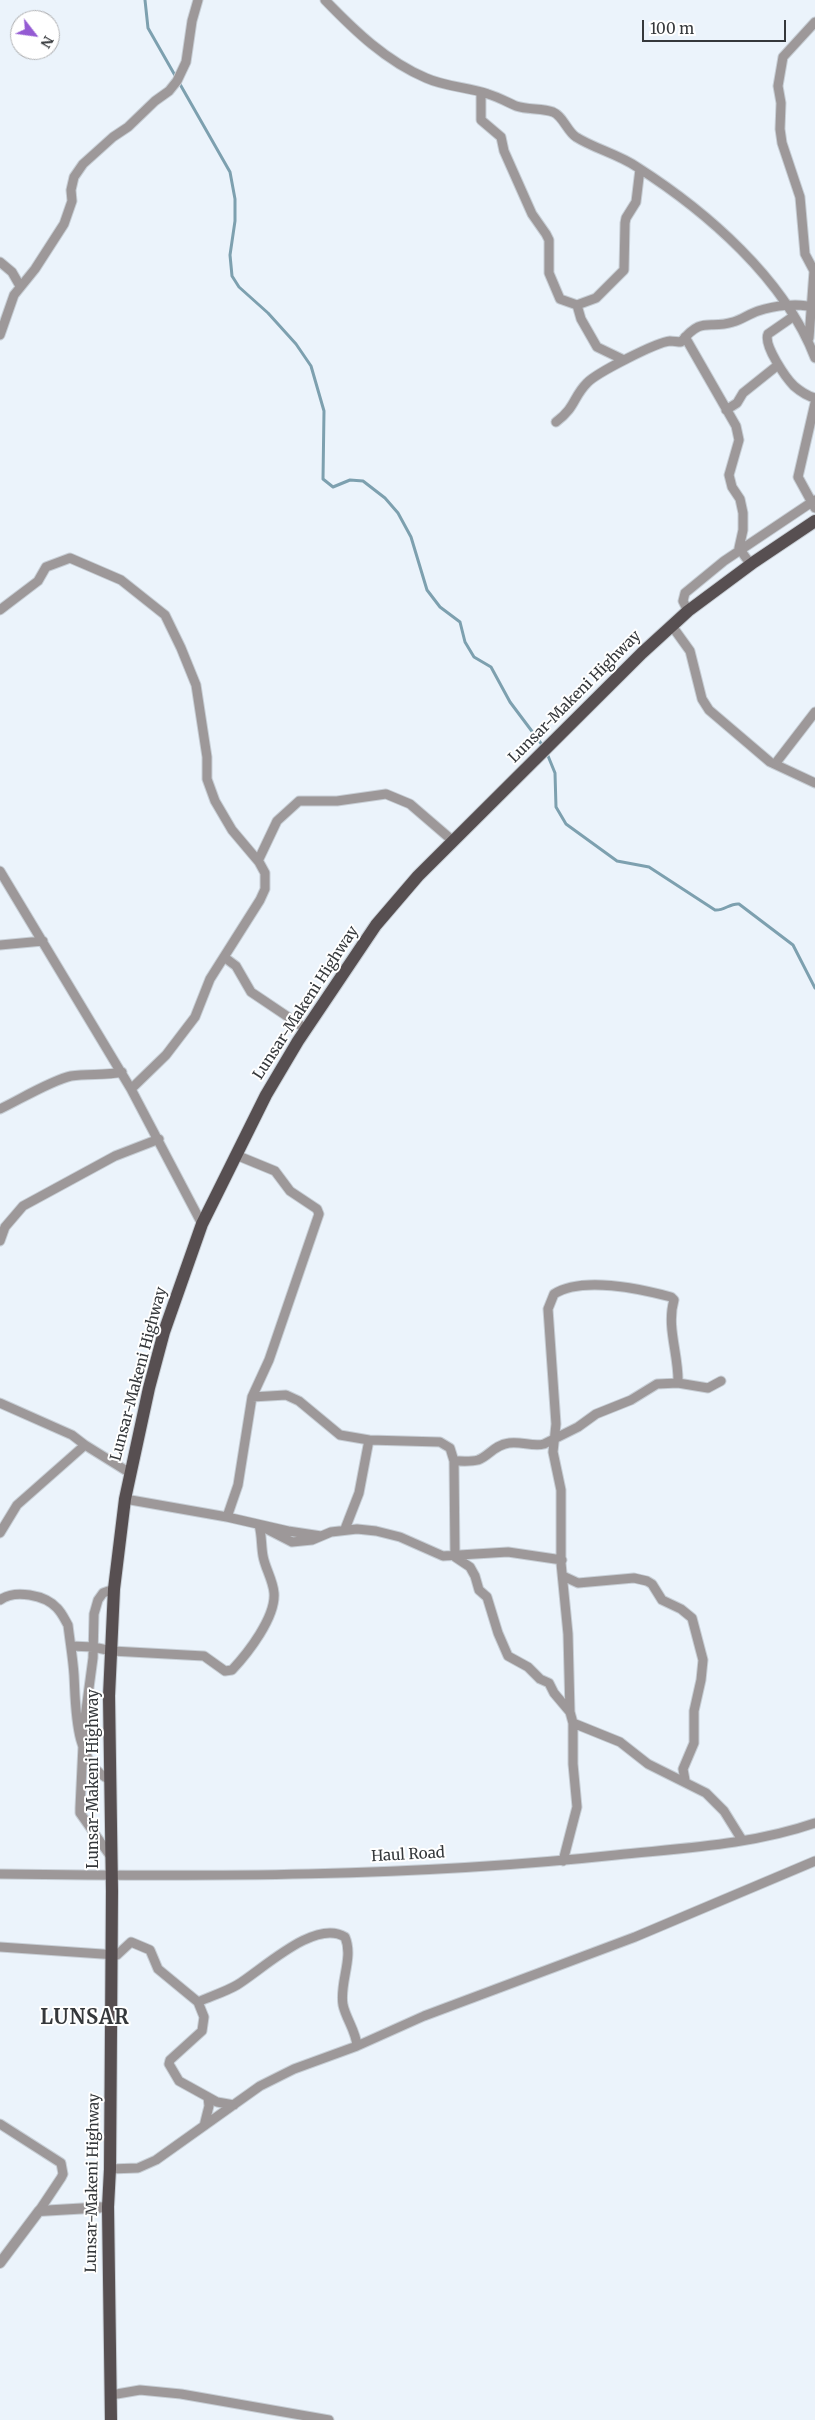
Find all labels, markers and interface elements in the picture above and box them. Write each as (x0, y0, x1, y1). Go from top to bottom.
north arrow (10, 10, 60, 60)
scale bar (645, 10, 789, 42)
text: 100 m (650, 19, 694, 38)
text: N (37, 33, 58, 51)
street label: Lunsar-Makeni Highway (505, 627, 645, 767)
street label: Lunsar-Makeni Highway (250, 923, 362, 1083)
street label: Lunsar-Makeni Highway (107, 1285, 171, 1463)
street label: Lunsar-Makeni Highway (85, 1689, 103, 1869)
street label: Haul Road (371, 1844, 445, 1866)
district label: LUNSAR (40, 2006, 130, 2030)
street label: Lunsar-Makeni Highway (82, 2093, 104, 2273)

